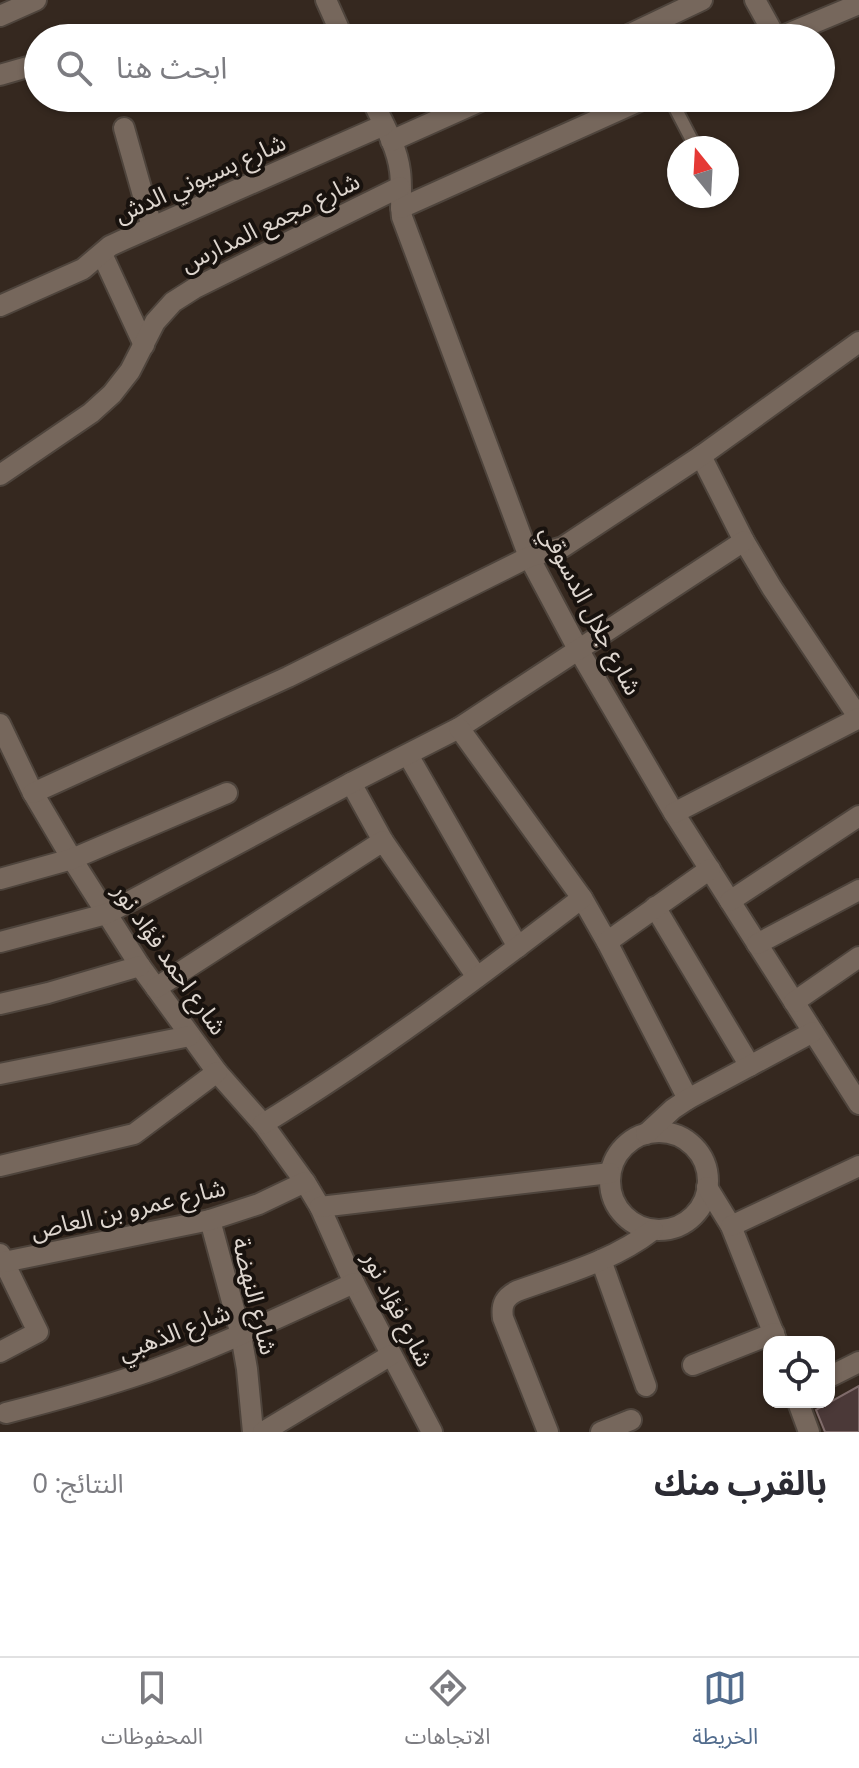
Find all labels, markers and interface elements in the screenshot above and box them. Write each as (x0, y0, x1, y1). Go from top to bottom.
search box (24, 24, 835, 112)
icon: search (52, 46, 96, 90)
text: ابحث هنا (116, 46, 227, 89)
street label: شارع بسيوني الدش (109, 125, 292, 233)
north arrow (667, 136, 739, 208)
street label: شارع مجمع المدارس (175, 164, 366, 281)
street label: شارع جلال الدسوقي (530, 519, 650, 702)
street label: شارع احمد فؤاد نور (104, 876, 235, 1042)
street label: شارع عمرو بن العاص (27, 1171, 229, 1248)
street label: شارع النهضة (224, 1234, 286, 1358)
street label: شارع فؤاد نور (353, 1245, 441, 1373)
street label: شارع الذهبي (113, 1296, 236, 1371)
map controls (763, 1336, 835, 1408)
button: locate (763, 1336, 835, 1408)
text: بالقرب منك (654, 1459, 827, 1507)
text: النتائج: 0 (32, 1466, 124, 1502)
tab: المحفوظات (101, 1666, 203, 1760)
tab: الاتجاهات (405, 1666, 491, 1760)
tab: الخريطة (692, 1666, 758, 1760)

